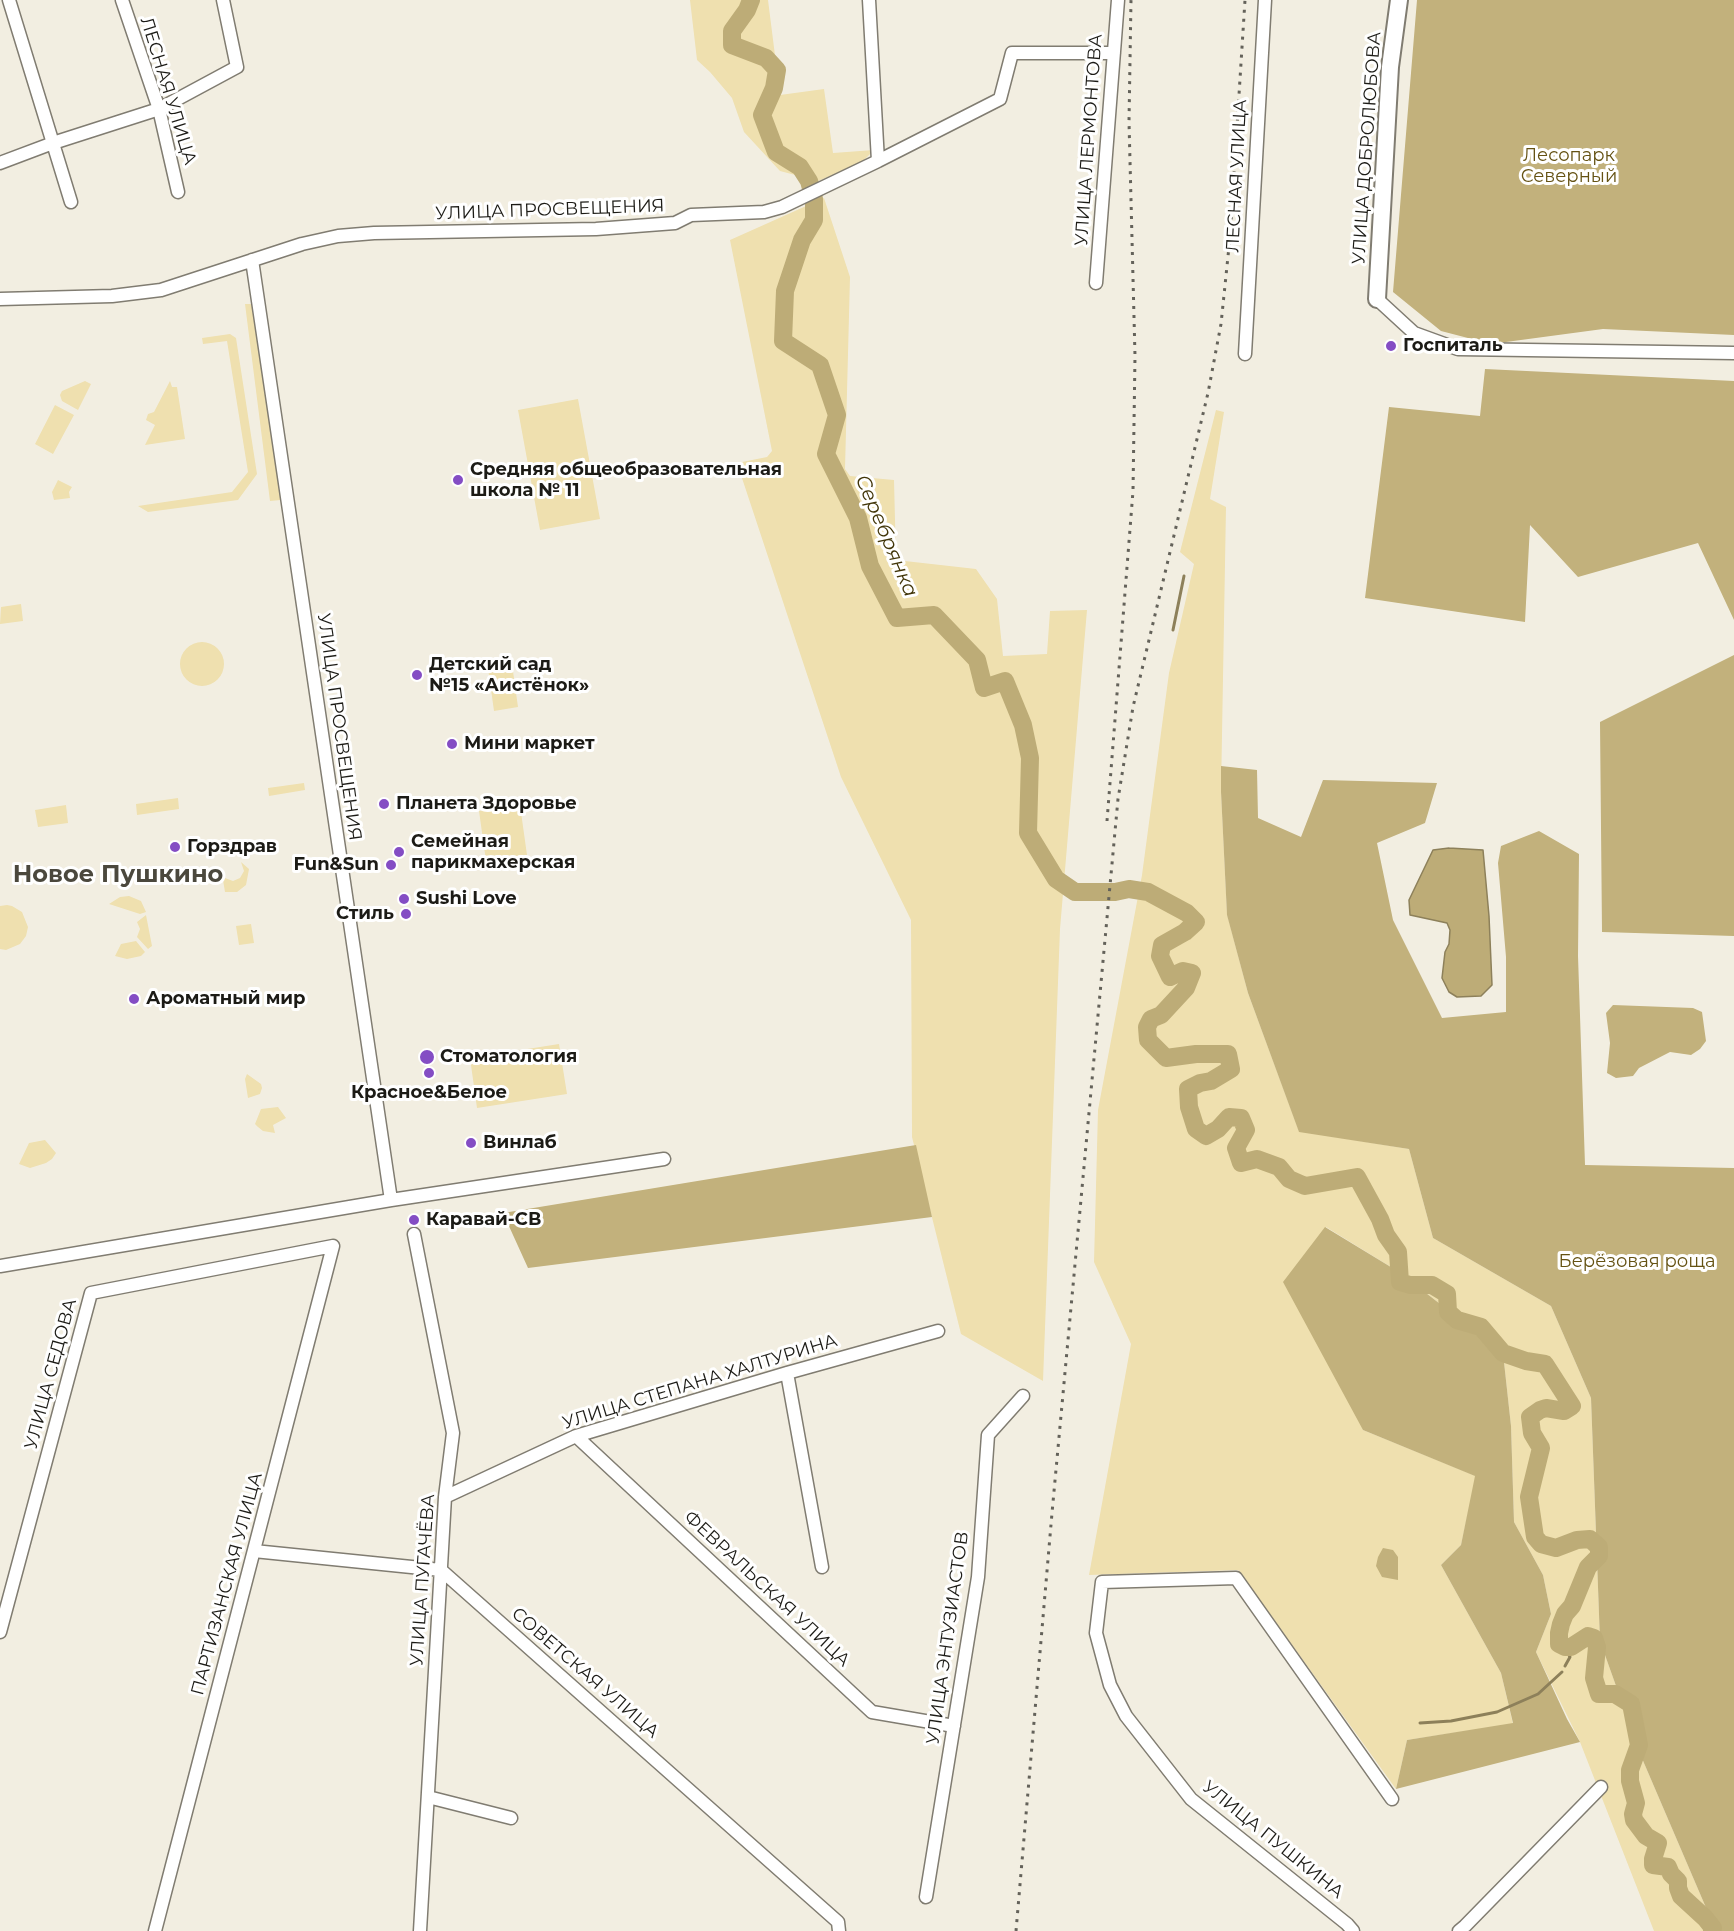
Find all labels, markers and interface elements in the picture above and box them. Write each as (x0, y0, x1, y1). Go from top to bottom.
street label: ЛЕСНАЯ УЛИЦА (135, 14, 201, 168)
street label: УЛИЦА ДОБРОЛЮБОВА (1348, 31, 1386, 265)
street label: УЛИЦА ЛЕРМОНТОВА (1071, 33, 1107, 247)
street label: ЛЕСНАЯ УЛИЦА (1222, 99, 1252, 253)
park label: Лесопарк Северный (1521, 145, 1617, 188)
street label: УЛИЦА ПРОСВЕЩЕНИЯ (435, 195, 665, 225)
place label: Госпиталь (1403, 335, 1503, 357)
marker: Госпиталь (1384, 339, 1398, 353)
place label: Средняя общеобразовательная школа № 11 (470, 459, 782, 502)
water label: Серебрянка (849, 471, 923, 601)
marker: Средняя общеобразовательная школа № 11 (451, 473, 465, 487)
street label: УЛИЦА ПРОСВЕЩЕНИЯ (312, 612, 366, 842)
place label: Детский сад №15 «Аистёнок» (429, 654, 589, 696)
marker: Детский сад №15 «Аистёнок» (410, 668, 424, 682)
place label: Мини маркет (464, 733, 595, 755)
marker: Мини маркет (445, 737, 459, 751)
place label: Планета Здоровье (396, 793, 577, 815)
marker: Планета Здоровье (377, 797, 391, 811)
place label: Семейная парикмахерская (411, 831, 575, 874)
place label: Горздрав (187, 836, 277, 858)
marker: Горздрав (168, 840, 182, 854)
marker: Семейная парикмахерская (392, 845, 406, 859)
place label: Fun&Sun (294, 854, 379, 876)
marker: Fun&Sun (384, 858, 398, 872)
district label: Новое Пушкино (13, 861, 223, 889)
place label: Sushi Love (416, 888, 517, 910)
marker: Sushi Love (397, 892, 411, 906)
place label: Стиль (336, 903, 394, 925)
marker: Стиль (399, 907, 413, 921)
place label: Ароматный мир (146, 988, 306, 1010)
marker: Ароматный мир (127, 992, 141, 1006)
place label: Стоматология (440, 1046, 577, 1068)
marker: Стоматология (418, 1048, 436, 1066)
marker: Красное&Белое (422, 1066, 436, 1080)
place label: Красное&Белое (351, 1082, 507, 1104)
place label: Винлаб (483, 1132, 557, 1154)
marker: Винлаб (464, 1136, 478, 1150)
place label: Каравай-СВ (426, 1209, 541, 1231)
marker: Каравай-СВ (407, 1213, 421, 1227)
park label: Берёзовая роща (1559, 1251, 1715, 1273)
street label: УЛИЦА СЕДОВА (21, 1296, 81, 1452)
street label: УЛИЦА СТЕПАНА ХАЛТУРИНА (560, 1330, 840, 1434)
street label: ПАРТИЗАНСКАЯ УЛИЦА (187, 1470, 267, 1698)
street label: УЛИЦА ПУГАЧЁВА (406, 1493, 440, 1667)
street label: ФЕВРАЛЬСКАЯ УЛИЦА (680, 1506, 854, 1672)
street label: УЛИЦА ЭНТУЗИАСТОВ (922, 1530, 974, 1746)
street label: СОВЕТСКАЯ УЛИЦА (507, 1603, 663, 1743)
street label: УЛИЦА ПУШКИНА (1198, 1776, 1348, 1904)

